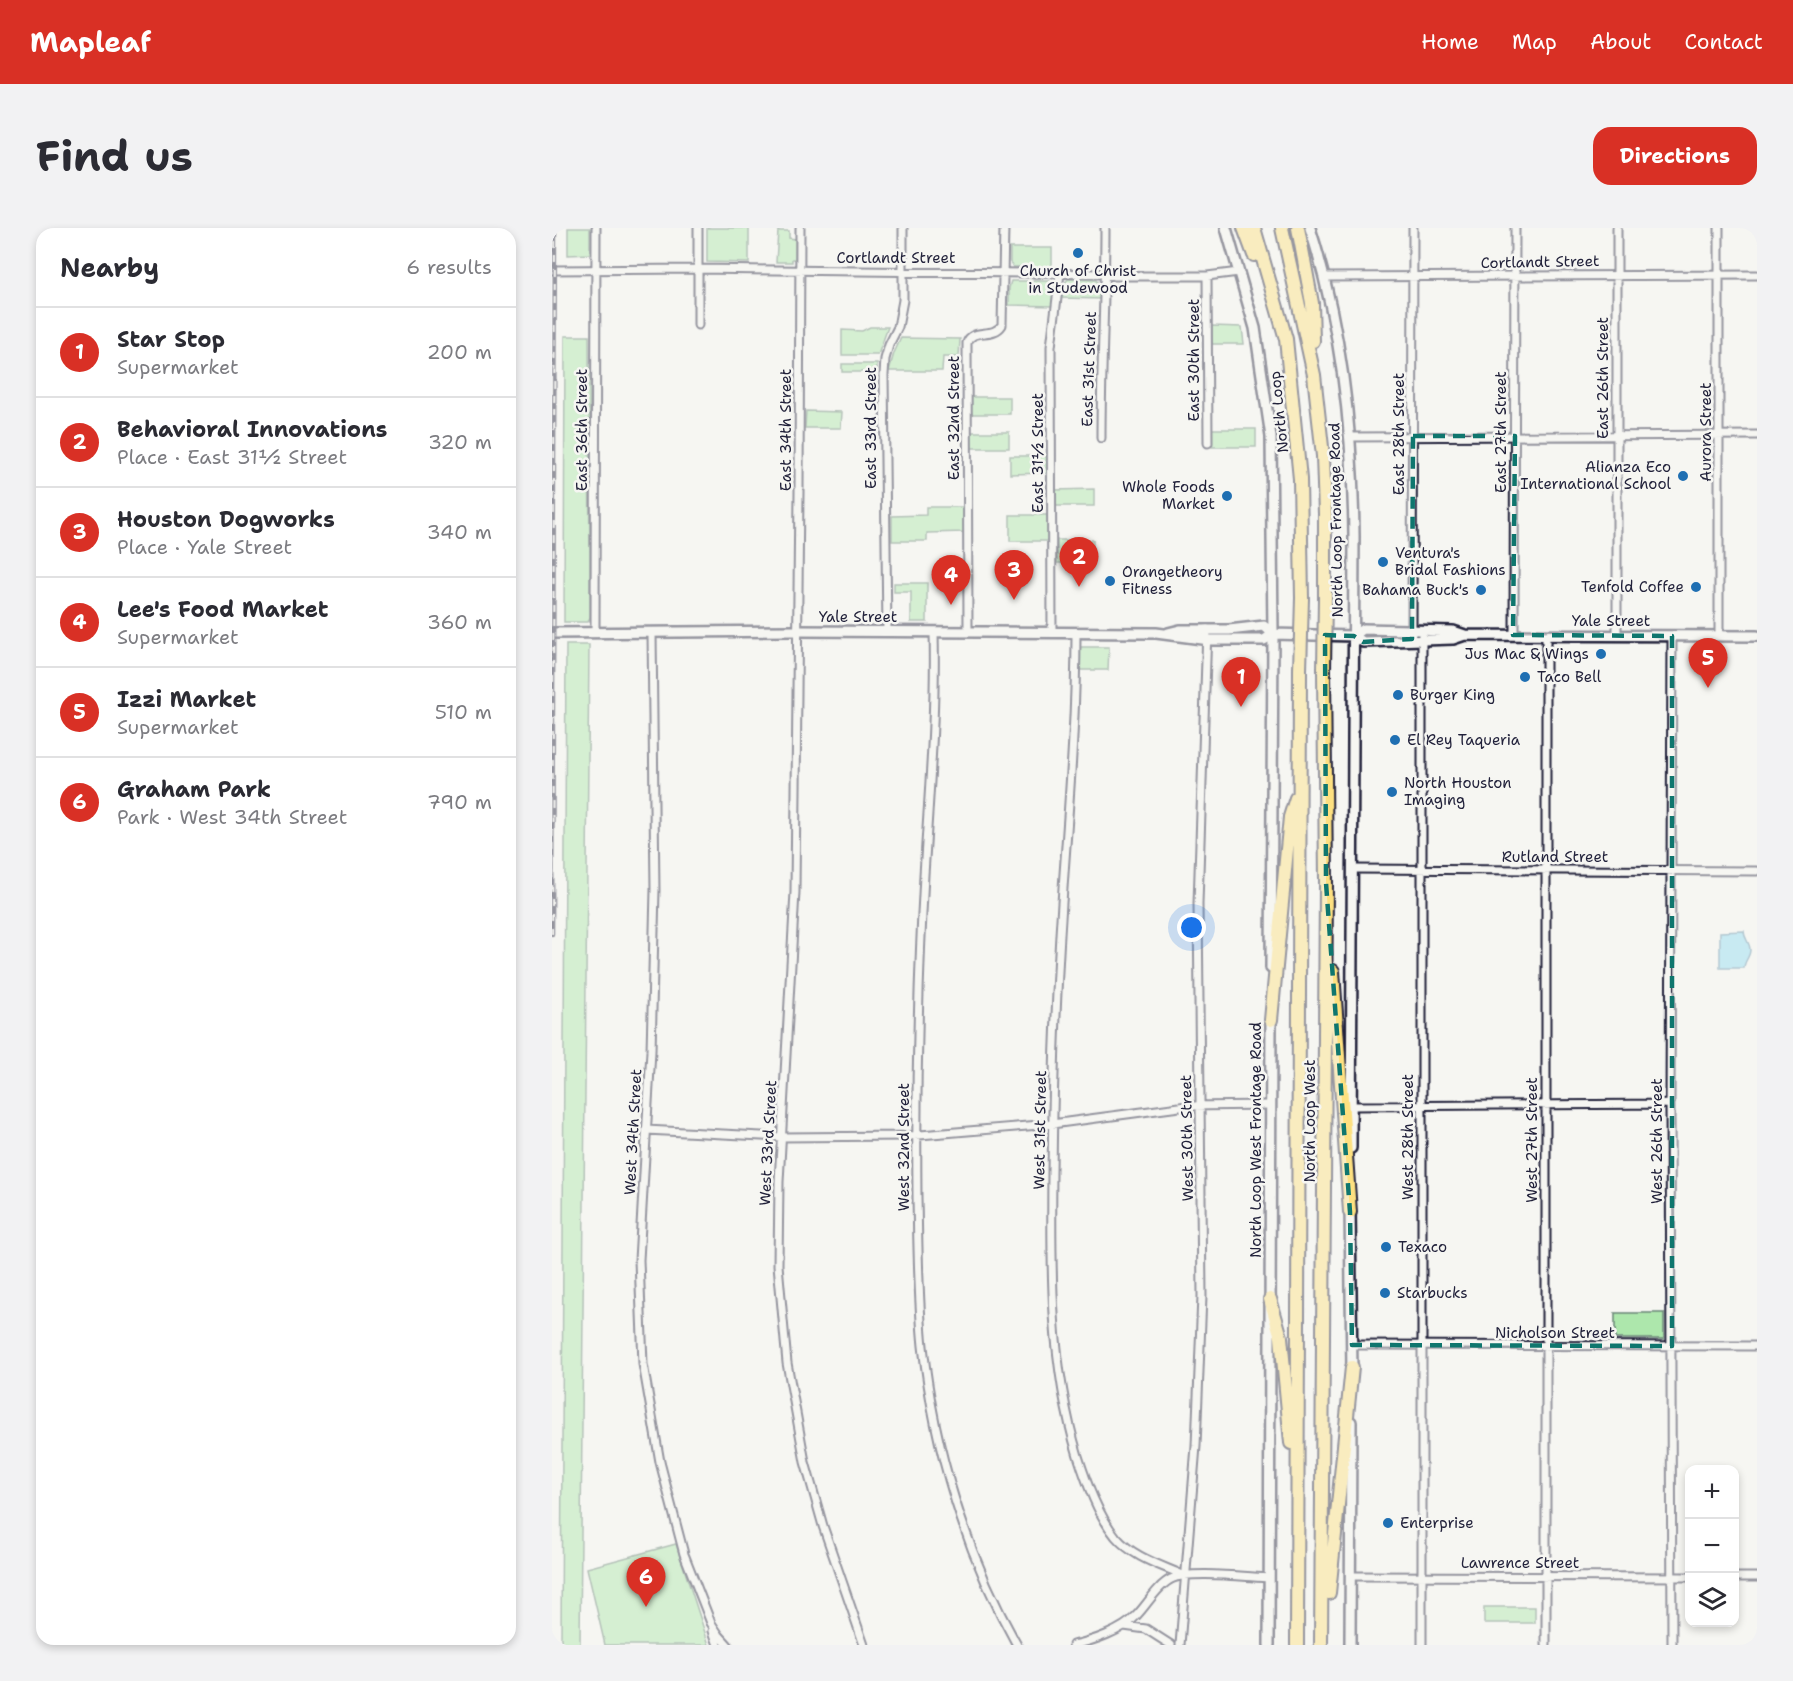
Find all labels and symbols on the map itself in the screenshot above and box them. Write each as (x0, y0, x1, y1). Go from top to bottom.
marker: Church of Christ in Studewood (1071, 246, 1085, 260)
street label: Cortlandt Street (837, 248, 955, 268)
street label: Cortlandt Street (1480, 251, 1600, 273)
place label: Church of Christ in Studewood (1020, 261, 1136, 298)
street label: East 30th Street (1184, 299, 1204, 421)
street label: East 31st Street (1077, 311, 1101, 427)
street label: East 26th Street (1593, 317, 1613, 439)
street label: East 32nd Street (944, 356, 964, 480)
street label: East 33rd Street (861, 367, 881, 489)
street label: East 36th Street (572, 369, 592, 491)
street label: East 34th Street (776, 369, 796, 491)
street label: North Loop (1265, 370, 1293, 454)
street label: East 27th Street (1491, 371, 1511, 493)
street label: East 28th Street (1389, 373, 1409, 495)
street label: Aurora Street (1696, 382, 1716, 482)
street label: East 31½ Street (1028, 393, 1048, 513)
street label: North Loop Frontage Road (1324, 422, 1348, 618)
place label: Alianza Eco International School (1520, 457, 1671, 494)
marker: Alianza Eco International School (1676, 469, 1690, 483)
place label: Whole Foods Market (1122, 477, 1215, 514)
marker: Whole Foods Market (1220, 489, 1234, 503)
pin: 2 (1060, 538, 1098, 587)
place label: Ventura's Bridal Fashions (1395, 543, 1506, 580)
pin: 3 (994, 550, 1034, 600)
marker: Ventura's Bridal Fashions (1376, 555, 1390, 569)
pin: 4 (932, 556, 970, 605)
place label: Orangetheory Fitness (1122, 562, 1223, 599)
marker: Orangetheory Fitness (1103, 574, 1117, 588)
place label: Tenfold Coffee (1581, 577, 1684, 597)
place label: Bahama Buck's (1362, 580, 1469, 600)
marker: Tenfold Coffee (1689, 580, 1703, 594)
marker: Bahama Buck's (1474, 583, 1488, 597)
street label: Yale Street (819, 607, 897, 627)
street label: Yale Street (1572, 611, 1650, 631)
pin: 5 (1688, 638, 1728, 688)
place label: Jus Mac & Wings (1464, 644, 1589, 664)
marker: Jus Mac & Wings (1594, 647, 1608, 661)
pin: 1 (1222, 658, 1260, 707)
place label: Taco Bell (1537, 667, 1602, 687)
marker: Taco Bell (1518, 670, 1532, 684)
place label: Burger King (1410, 685, 1495, 705)
marker: Burger King (1391, 688, 1405, 702)
place label: El Rey Taqueria (1407, 730, 1521, 750)
marker: El Rey Taqueria (1388, 733, 1402, 747)
place label: North Houston Imaging (1404, 773, 1511, 810)
marker: North Houston Imaging (1385, 785, 1399, 799)
street label: Rutland Street (1502, 847, 1608, 867)
your location (1177, 913, 1206, 942)
street label: North Loop West Frontage Road (1246, 1022, 1266, 1258)
street label: North Loop West (1300, 1059, 1320, 1183)
street label: West 34th Street (620, 1068, 646, 1196)
street label: West 31st Street (1029, 1070, 1051, 1190)
street label: West 28th Street (1398, 1074, 1418, 1200)
street label: West 30th Street (1176, 1075, 1198, 1201)
street label: West 27th Street (1522, 1077, 1542, 1203)
street label: West 26th Street (1647, 1078, 1667, 1204)
street label: West 33rd Street (755, 1080, 781, 1206)
street label: West 32nd Street (894, 1083, 914, 1211)
place label: Texaco (1398, 1237, 1447, 1257)
marker: Texaco (1379, 1240, 1393, 1254)
place label: Starbucks (1397, 1283, 1468, 1303)
marker: Starbucks (1378, 1286, 1392, 1300)
street label: Nicholson Street (1495, 1323, 1615, 1343)
place label: Enterprise (1400, 1513, 1474, 1533)
marker: Enterprise (1381, 1516, 1395, 1530)
street label: Lawrence Street (1461, 1553, 1579, 1573)
pin: 6 (626, 1558, 665, 1607)

